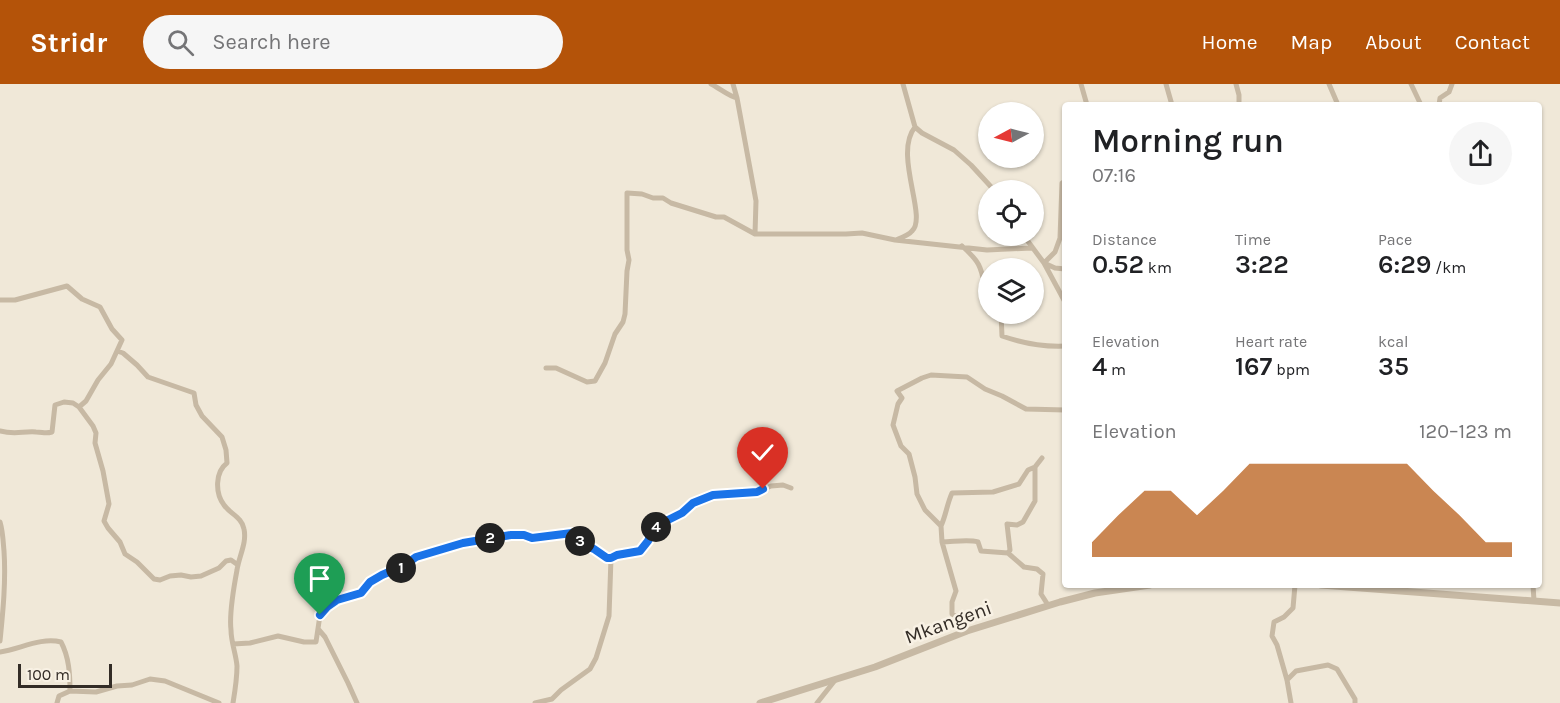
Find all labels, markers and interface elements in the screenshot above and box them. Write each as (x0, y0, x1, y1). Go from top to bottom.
search box (143, 15, 563, 69)
text: Stridr (30, 26, 107, 59)
icon: search (164, 26, 197, 59)
text: Search here (212, 29, 331, 55)
text: Home (1202, 30, 1258, 54)
text: Map (1291, 30, 1332, 54)
text: About (1365, 30, 1422, 54)
text: Contact (1455, 30, 1530, 54)
north arrow (978, 102, 1044, 168)
map controls (978, 102, 1044, 324)
text: Morning run (1092, 122, 1284, 160)
button: share (1449, 122, 1512, 185)
text: 07:16 (1092, 164, 1136, 187)
button: locate (978, 180, 1044, 246)
text: Distance (1092, 230, 1157, 249)
text: Time (1235, 230, 1271, 249)
text: Pace (1378, 230, 1412, 249)
text: 0.52 (1092, 249, 1144, 280)
text: 3:22 (1235, 249, 1289, 280)
text: 6:29 (1378, 249, 1431, 280)
button: layers (978, 258, 1044, 324)
text: km (1144, 258, 1172, 277)
text: /km (1431, 258, 1466, 277)
text: Elevation (1092, 332, 1160, 351)
text: Heart rate (1235, 332, 1307, 351)
text: kcal (1378, 332, 1409, 351)
text: 4 (1092, 351, 1107, 382)
text: 167 (1235, 351, 1272, 382)
text: 35 (1378, 351, 1409, 382)
text: m (1107, 360, 1126, 379)
text: bpm (1272, 360, 1310, 379)
text: Elevation (1092, 420, 1177, 443)
text: 120–123 m (1419, 420, 1512, 443)
pin (737, 427, 788, 489)
icon: check (746, 436, 779, 469)
pin: 4 (641, 512, 671, 542)
text: 4 (651, 517, 661, 536)
pin: 2 (475, 523, 505, 553)
pin: 3 (565, 526, 595, 556)
text: 2 (485, 528, 495, 547)
text: 3 (575, 531, 585, 550)
pin (294, 553, 345, 615)
pin: 1 (386, 553, 416, 583)
text: 1 (398, 558, 404, 577)
icon: arrive (303, 562, 336, 595)
street label: Mkangeni (902, 596, 995, 649)
scale bar (18, 661, 112, 688)
text: 100 m (27, 665, 70, 684)

